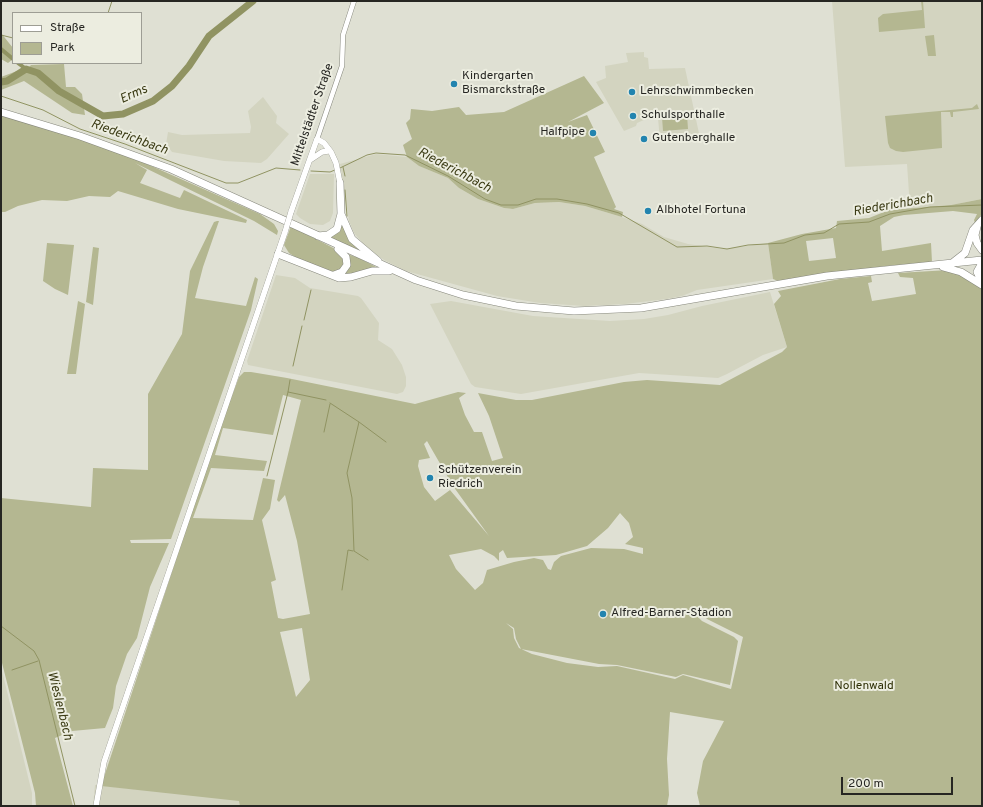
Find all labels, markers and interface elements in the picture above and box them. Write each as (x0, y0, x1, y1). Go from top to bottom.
legend (12, 12, 142, 64)
text: Straße (50, 20, 85, 36)
text: Park (50, 40, 75, 56)
street label: Mittelstädter Straße (289, 62, 337, 168)
place label: Kindergarten Bismarckstraße (462, 70, 545, 98)
marker: Kindergarten Bismarckstraße (449, 79, 459, 89)
water label: Erms (118, 82, 150, 108)
place label: Lehrschwimmbecken (640, 85, 754, 99)
marker: Lehrschwimmbecken (627, 87, 637, 97)
place label: Schulsporthalle (641, 109, 725, 123)
marker: Schulsporthalle (628, 111, 638, 121)
water label: Riederichbach (88, 117, 170, 159)
place label: Halfpipe (540, 126, 585, 140)
marker: Halfpipe (588, 128, 598, 138)
place label: Gutenberghalle (652, 132, 735, 146)
marker: Gutenberghalle (639, 134, 649, 144)
water label: Riederichbach (415, 145, 493, 197)
water label: Riederichbach (852, 191, 934, 221)
place label: Albhotel Fortuna (656, 204, 746, 218)
marker: Albhotel Fortuna (643, 206, 653, 216)
place label: Schützenverein Riedrich (438, 464, 521, 492)
marker: Schützenverein Riedrich (425, 473, 435, 483)
place label: Alfred-Barner-Stadion (611, 607, 732, 621)
marker: Alfred-Barner-Stadion (598, 609, 608, 619)
water label: Wieslenbach (43, 670, 75, 742)
park label: Nollenwald (834, 680, 894, 694)
scale bar (843, 769, 955, 795)
text: 200 m (848, 776, 884, 792)

